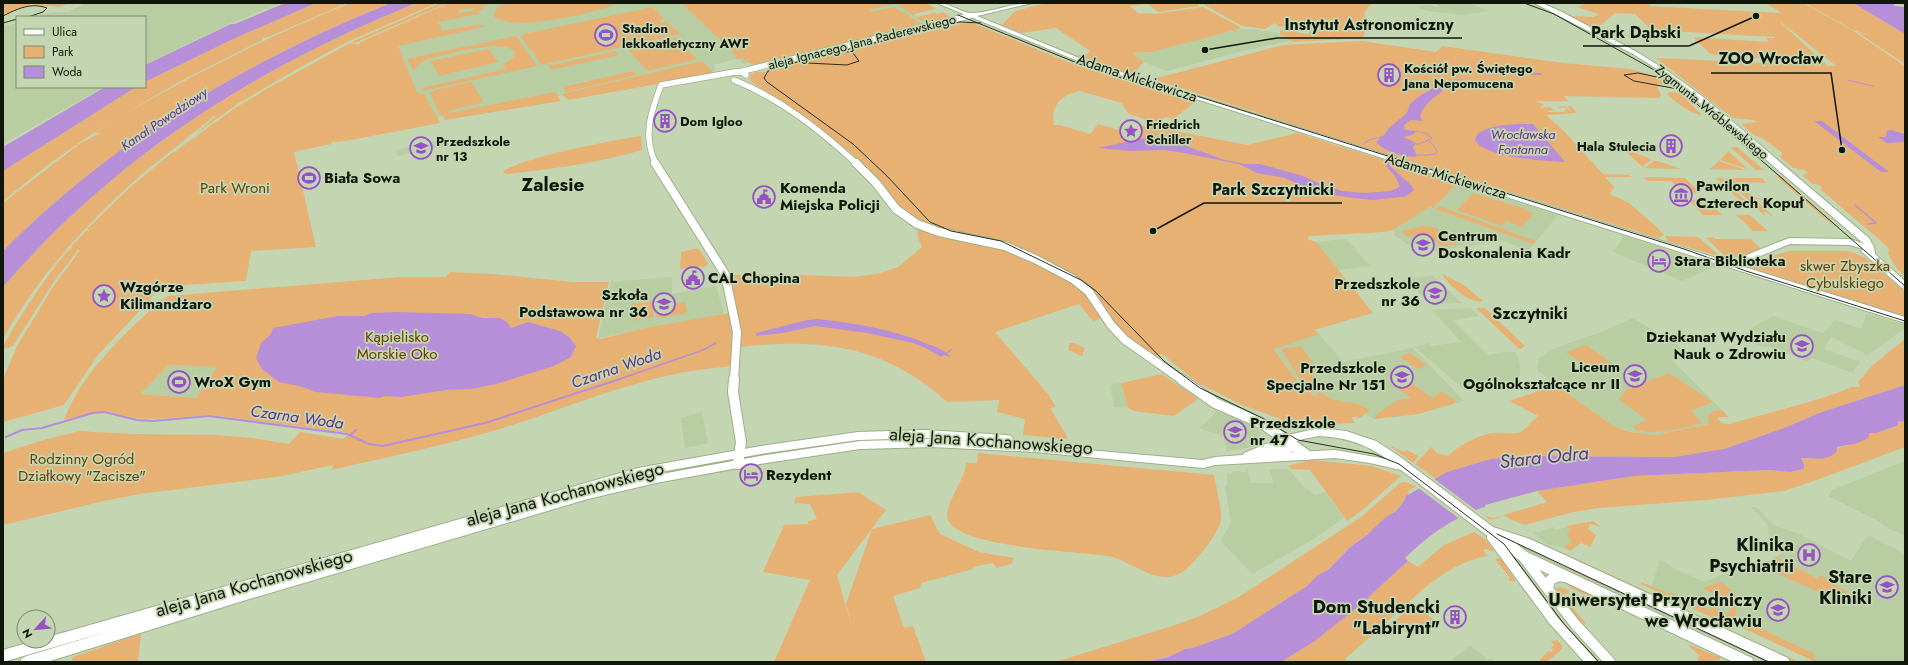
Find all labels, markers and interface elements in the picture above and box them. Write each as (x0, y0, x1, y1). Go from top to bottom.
street label: aleja Ignacego Jana Paderewskiego (766, 9, 958, 75)
callout: Instytut Astronomiczny (1277, 10, 1462, 38)
text: Instytut Astronomiczny (1284, 13, 1454, 36)
legend (16, 16, 146, 88)
callout: Park Dąbski (1583, 18, 1689, 46)
place label: Stadion lekkoatletyczny AWF (622, 19, 749, 53)
text: Park Dąbski (1591, 21, 1681, 44)
sports icon: Stadion lekkoatletyczny AWF (593, 22, 619, 48)
text: Ulica (52, 23, 77, 41)
text: Park (52, 43, 74, 61)
callout: ZOO Wrocław (1711, 45, 1831, 73)
text: ZOO Wrocław (1719, 47, 1824, 70)
street label: Adama Mickiewicza (1074, 48, 1200, 108)
place label: Kościół pw. Świętego Jana Nepomucena (1401, 59, 1533, 93)
street label: Zygmunta Wróblewskiego (1651, 60, 1773, 164)
building icon: Kościół pw. Świętego Jana Nepomucena (1376, 62, 1402, 88)
text: Woda (52, 63, 82, 81)
water label: Kanał Powodziowy (117, 82, 212, 155)
building icon: Dom Igloo (652, 108, 678, 134)
place label: Dom Igloo (680, 112, 743, 131)
place label: Friedrich Schiller (1146, 115, 1200, 149)
place icon: Friedrich Schiller (1118, 118, 1144, 144)
water label: Wrocławska Fontanna (1490, 125, 1556, 159)
place label: Przedszkole nr 13 (436, 132, 511, 166)
building icon: Hala Stulecia (1658, 133, 1684, 159)
school or university icon: Przedszkole nr 13 (408, 135, 434, 161)
place label: Hala Stulecia (1577, 137, 1656, 156)
street label: Adama Mickiewicza (1383, 147, 1509, 205)
sports icon: Biała Sowa (296, 165, 322, 191)
place label: Biała Sowa (324, 167, 400, 189)
district label: Zalesie (522, 171, 585, 198)
callout: Park Szczytnicki (1204, 175, 1342, 203)
place label: Pawilon Czterech Kopuł (1696, 175, 1804, 214)
park label: Park Wroni (200, 177, 270, 199)
place label: Komenda Miejska Policji (780, 177, 880, 216)
text: Park Szczytnicki (1212, 178, 1334, 201)
museum icon: Pawilon Czterech Kopuł (1668, 182, 1694, 208)
public building icon: Komenda Miejska Policji (751, 184, 777, 210)
place label: Centrum Doskonalenia Kadr (1438, 225, 1571, 264)
school or university icon: Centrum Doskonalenia Kadr (1410, 232, 1436, 258)
hotel icon: Stara Biblioteka (1646, 248, 1672, 274)
place label: Stara Biblioteka (1674, 250, 1785, 272)
park label: skwer Zbyszka Cybulskiego (1800, 255, 1890, 294)
public building icon: CAL Chopina (680, 265, 706, 291)
place label: CAL Chopina (708, 267, 800, 289)
place label: Przedszkole nr 36 (1334, 273, 1420, 312)
place label: Wzgórze Kilimandżaro (120, 276, 212, 315)
school or university icon: Przedszkole nr 36 (1422, 280, 1448, 306)
place icon: Wzgórze Kilimandżaro (91, 283, 117, 309)
place label: Szkoła Podstawowa nr 36 (519, 284, 648, 323)
school or university icon: Szkoła Podstawowa nr 36 (651, 291, 677, 317)
district label: Szczytniki (1492, 302, 1568, 325)
park label: Kąpielisko Morskie Oko (357, 326, 437, 365)
place label: Dziekanat Wydziału Nauk o Zdrowiu (1646, 326, 1786, 365)
school or university icon: Dziekanat Wydziału Nauk o Zdrowiu (1789, 333, 1815, 359)
water label: Czarna Woda (568, 342, 664, 394)
place label: Liceum Ogólnokształcące nr II (1463, 356, 1620, 395)
place label: Przedszkole Specjalne Nr 151 (1266, 357, 1386, 396)
school or university icon: Liceum Ogólnokształcące nr II (1622, 363, 1648, 389)
school or university icon: Przedszkole Specjalne Nr 151 (1389, 364, 1415, 390)
sports icon: WroX Gym (166, 369, 192, 395)
place label: WroX Gym (194, 371, 271, 393)
water label: Czarna Woda (249, 399, 345, 435)
place label: Przedszkole nr 47 (1250, 412, 1336, 451)
school or university icon: Przedszkole nr 47 (1222, 419, 1248, 445)
street label: aleja Jana Kochanowskiego (888, 421, 1094, 461)
water label: Stara Odra (1498, 439, 1590, 475)
park label: Rodzinny Ogród Działkowy "Zacisze" (18, 448, 146, 487)
street label: aleja Jana Kochanowskiego (463, 455, 667, 533)
hotel icon: Rezydent (738, 462, 764, 488)
place label: Rezydent (766, 464, 831, 486)
place label: Klinika Psychiatrii (1709, 532, 1794, 579)
street label: aleja Jana Kochanowskiego (152, 542, 356, 624)
hospital icon: Klinika Psychiatrii (1796, 542, 1822, 568)
place label: Stare Kliniki (1819, 564, 1872, 611)
school or university icon: Stare Kliniki (1874, 574, 1900, 600)
place label: Uniwersytet Przyrodniczy we Wrocławiu (1548, 587, 1763, 634)
place label: Dom Studencki "Labirynt" (1313, 594, 1440, 641)
school or university icon: Uniwersytet Przyrodniczy we Wrocławiu (1765, 597, 1791, 623)
building icon: Dom Studencki "Labirynt" (1442, 604, 1468, 630)
north arrow (16, 609, 56, 649)
text: N (18, 626, 36, 641)

